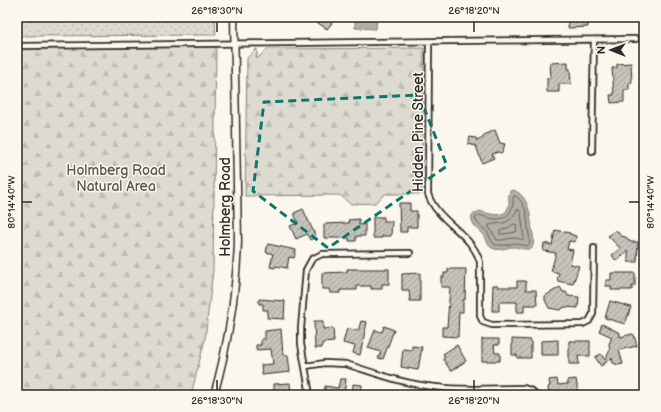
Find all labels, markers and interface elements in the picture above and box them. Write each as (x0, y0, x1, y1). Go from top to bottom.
text: 26°18'30"N (191, 5, 243, 17)
text: 26°18'20"N (448, 5, 500, 17)
north arrow (591, 30, 631, 70)
text: N (595, 46, 608, 54)
street label: Hidden Pine Street (410, 71, 427, 192)
street label: Holmberg Road (217, 157, 234, 257)
park label: Holmberg Road Natural Area (66, 162, 166, 195)
text: 80°14'40"W (6, 175, 18, 229)
text: 80°14'40"W (645, 175, 657, 229)
text: 26°18'30"N (191, 395, 243, 407)
text: 26°18'20"N (448, 395, 500, 407)

